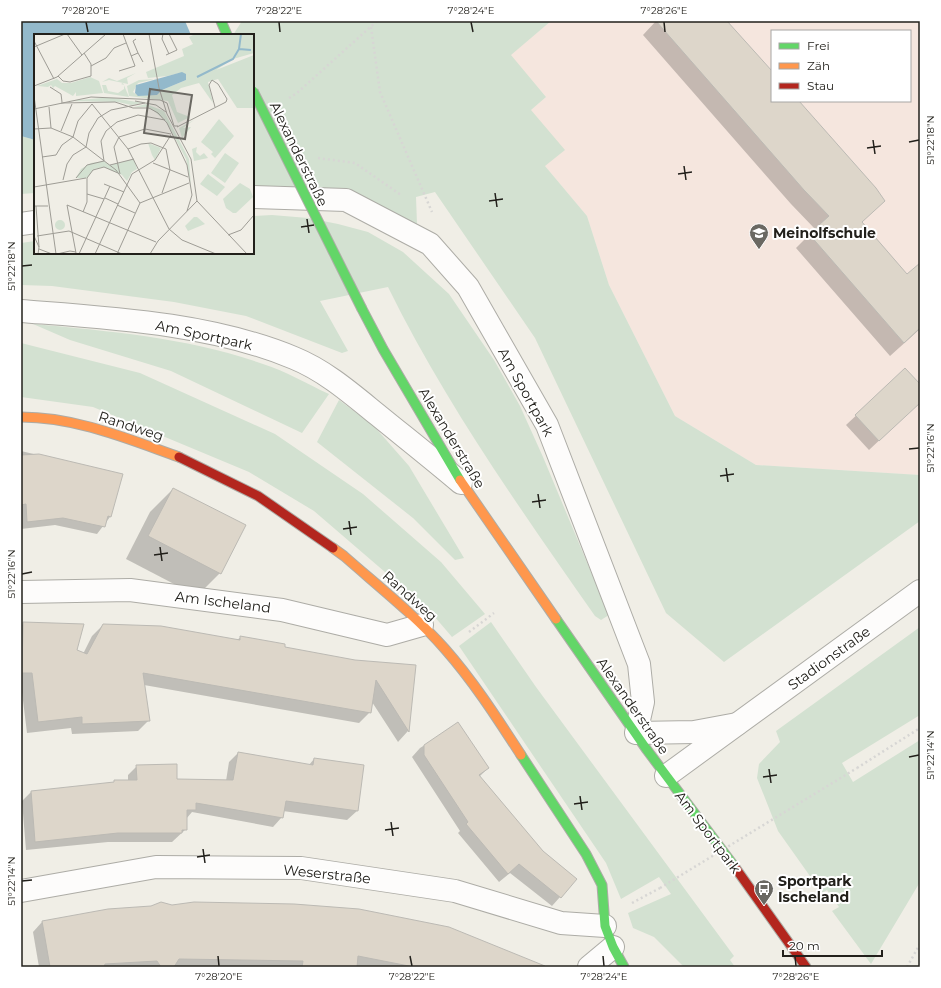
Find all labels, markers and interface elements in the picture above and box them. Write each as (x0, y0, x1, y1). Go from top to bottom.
text: 7°28'20"E (62, 4, 110, 17)
text: 7°28'22"E (256, 4, 303, 17)
text: 7°28'24"E (448, 4, 495, 17)
text: 7°28'26"E (641, 4, 688, 17)
legend (771, 30, 911, 102)
inset map (34, 34, 254, 254)
text: Frei (807, 38, 830, 53)
text: Zäh (807, 58, 830, 73)
text: Stau (807, 78, 834, 93)
street label: Alexanderstraße (266, 99, 332, 209)
text: 51°22'18"N (924, 115, 937, 165)
school or university icon: Meinolfschule (748, 222, 770, 250)
place label: Meinolfschule (773, 224, 876, 242)
text: 51°22'18"N (5, 241, 18, 291)
street label: Am Sportpark (154, 316, 255, 354)
street label: Am Sportpark (494, 345, 558, 440)
street label: Alexanderstraße (415, 384, 489, 492)
street label: Randweg (96, 407, 166, 445)
text: 51°22'16"N (924, 423, 937, 473)
text: 51°22'16"N (5, 549, 18, 599)
street label: Randweg (379, 567, 441, 625)
street label: Am Ischeland (174, 587, 272, 617)
street label: Stadionstraße (784, 622, 874, 694)
street label: Alexanderstraße (593, 654, 673, 758)
text: 51°22'14"N (924, 730, 937, 780)
street label: Am Sportpark (671, 787, 745, 877)
text: 51°22'14"N (5, 856, 18, 906)
street label: Weserstraße (282, 860, 372, 888)
place label: Sportpark Ischeland (778, 872, 852, 906)
bus stop icon: Sportpark Ischeland (753, 878, 775, 906)
scale bar (783, 932, 882, 958)
text: 20 m (789, 938, 820, 953)
text: 7°28'20"E (195, 970, 243, 983)
text: 7°28'22"E (389, 970, 436, 983)
text: 7°28'24"E (581, 970, 628, 983)
text: 7°28'26"E (773, 970, 820, 983)

